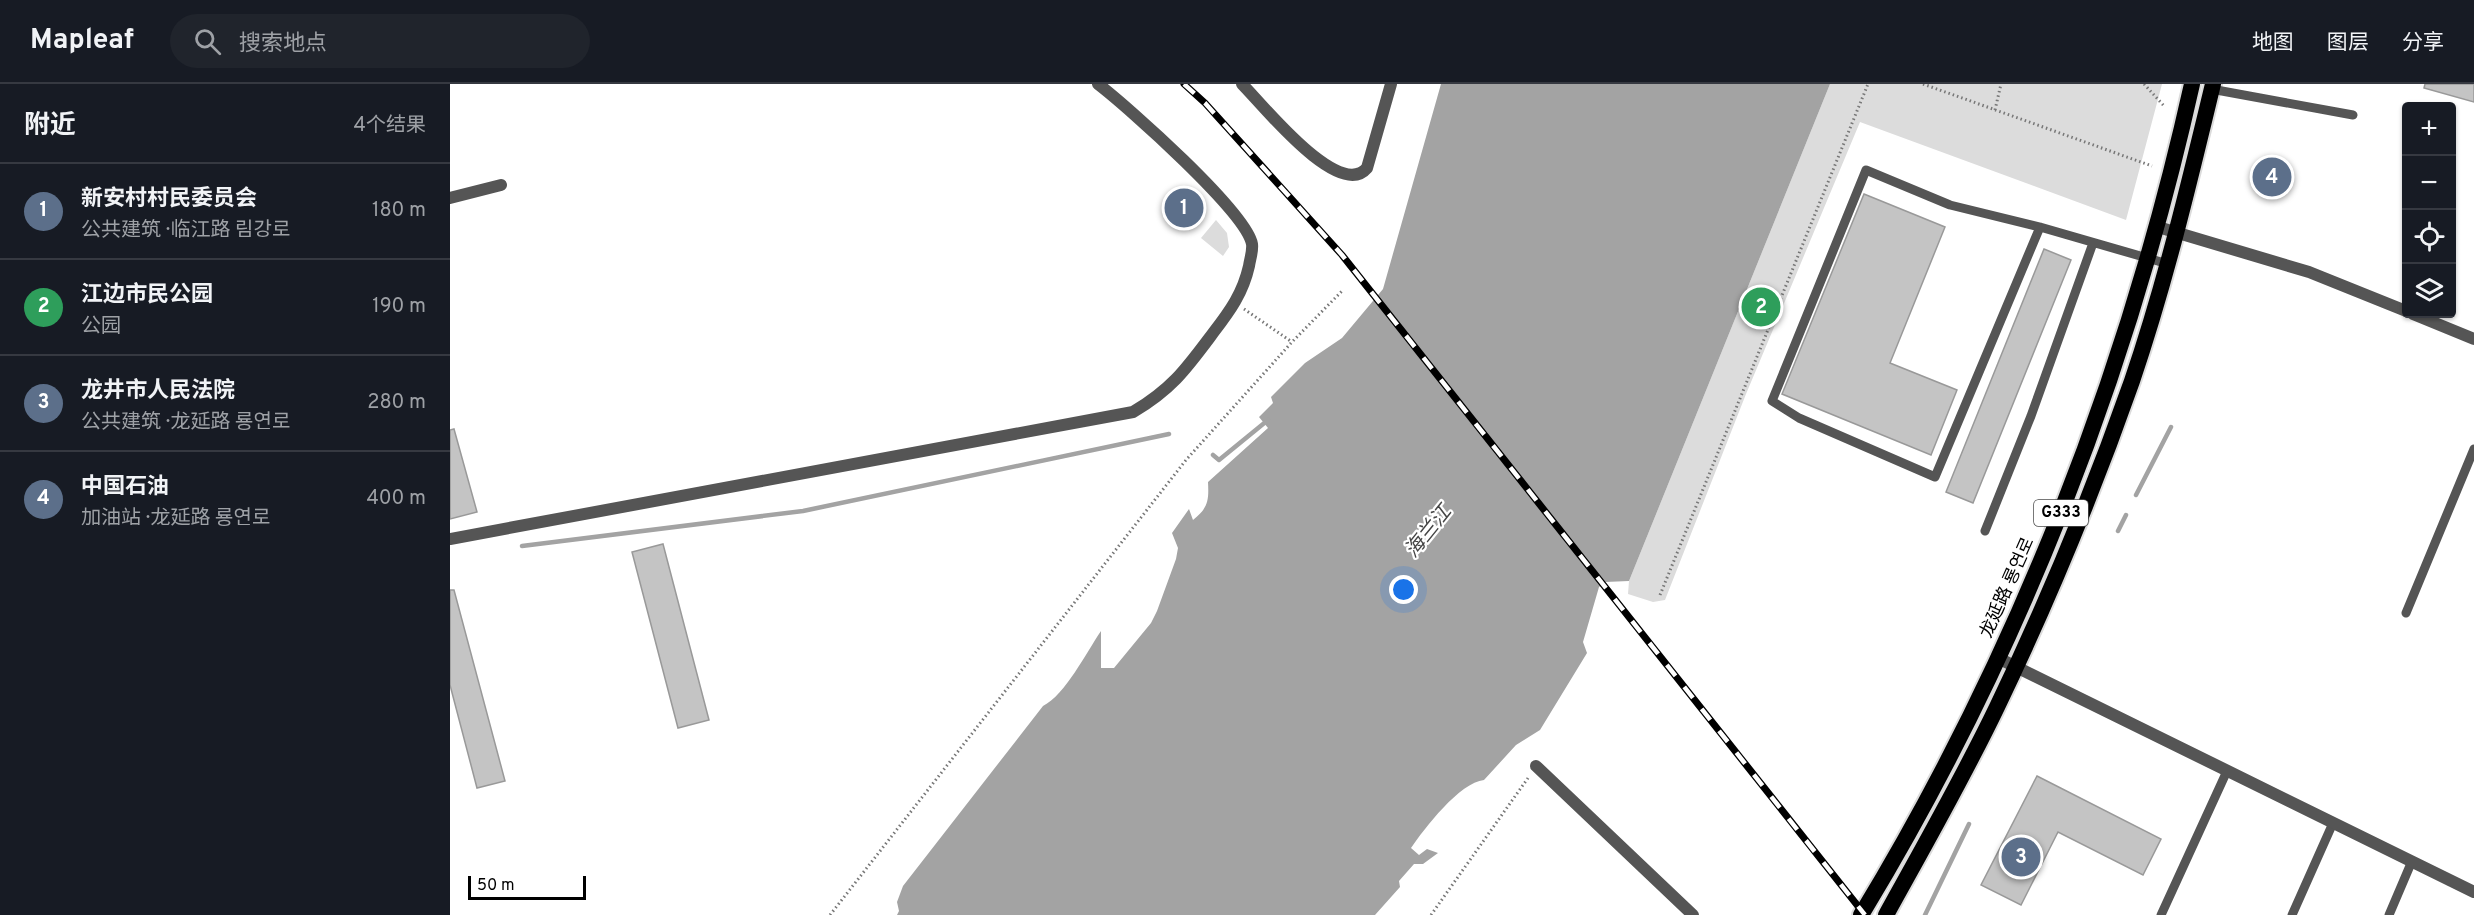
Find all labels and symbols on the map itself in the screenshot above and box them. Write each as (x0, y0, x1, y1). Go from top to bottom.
pin: 4 (2252, 154, 2292, 200)
pin: 1 (1164, 186, 1204, 230)
pin: 2 (1742, 284, 1780, 330)
water label: 海兰江 (1400, 499, 1459, 563)
road number: G333 (2034, 500, 2088, 526)
street label: 龙延路 룡연로 (1976, 534, 2040, 642)
your location (1389, 575, 1418, 604)
pin: 3 (2002, 834, 2040, 880)
scale bar (468, 873, 586, 900)

